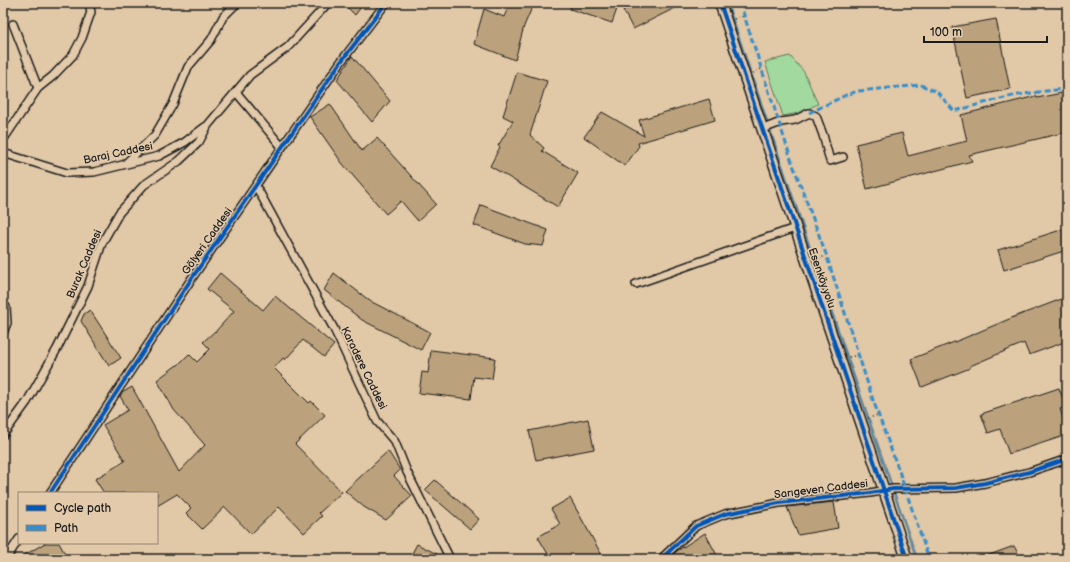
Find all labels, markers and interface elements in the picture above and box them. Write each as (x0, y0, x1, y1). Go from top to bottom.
scale bar (924, 18, 1047, 44)
text: 100 m (930, 25, 962, 40)
street label: Baraj Caddesi (82, 139, 154, 167)
street label: Gölyeri Caddesi (179, 205, 235, 277)
street label: Burak Caddesi (64, 228, 104, 300)
street label: Esenköy yolu (806, 246, 838, 310)
street label: Karadere Caddesi (338, 325, 390, 411)
street label: Sarıgeven Caddesi (773, 477, 869, 501)
legend (18, 492, 158, 544)
text: Cycle path (54, 501, 111, 516)
text: Path (54, 521, 79, 536)

